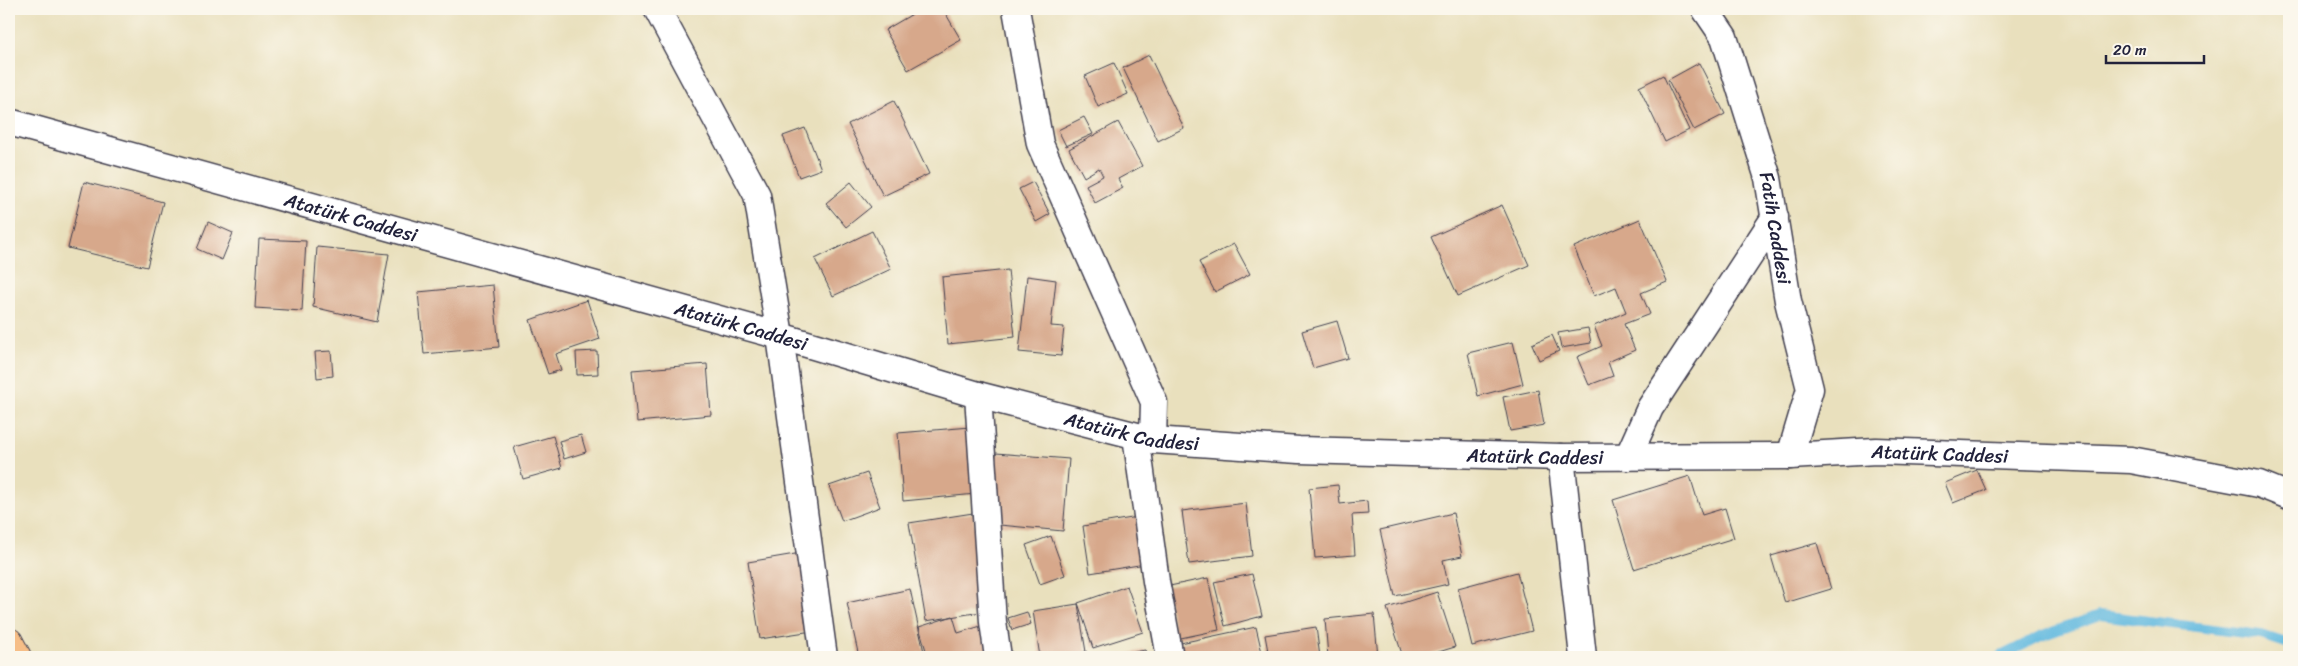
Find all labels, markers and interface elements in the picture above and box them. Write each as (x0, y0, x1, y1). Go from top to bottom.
scale bar (2106, 32, 2203, 64)
text: 20 m (2113, 37, 2147, 63)
street label: Fatih Caddesi (1750, 167, 1801, 287)
street label: Atatürk Caddesi (280, 183, 422, 252)
street label: Atatürk Caddesi (670, 291, 812, 361)
street label: Atatürk Caddesi (1060, 402, 1201, 460)
street label: Atatürk Caddesi (1870, 435, 2010, 473)
street label: Atatürk Caddesi (1465, 438, 1604, 474)

